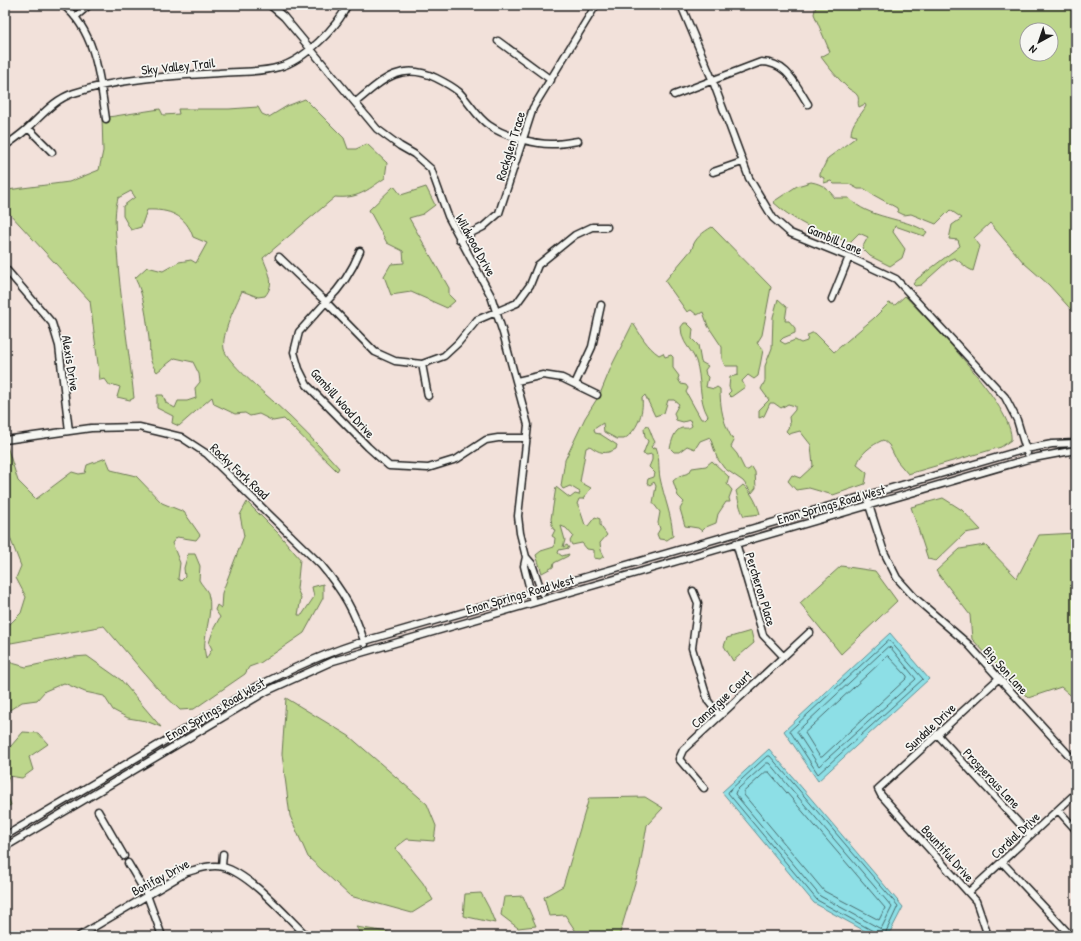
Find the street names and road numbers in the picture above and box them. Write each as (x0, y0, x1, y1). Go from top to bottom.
street label: Sky Valley Trail (140, 53, 216, 79)
street label: Rockglen Trace (491, 109, 529, 183)
street label: Wildwood Drive (452, 211, 500, 279)
street label: Gambill Lane (805, 219, 865, 259)
street label: Alexis Drive (58, 334, 84, 392)
street label: Gambill Wood Drive (307, 364, 379, 442)
street label: Rocky Fork Road (206, 439, 274, 503)
street label: Enon Springs Road West (775, 480, 888, 528)
street label: Percheron Place (741, 550, 781, 628)
street label: Enon Springs Road West (464, 570, 577, 618)
street label: Big Son Lane (979, 642, 1033, 698)
street label: Camargue Court (687, 666, 756, 732)
street label: Enon Springs Road West (162, 673, 268, 745)
street label: Sundale Drive (901, 699, 959, 755)
street label: Prosperous Lane (959, 744, 1025, 812)
street label: Cordial Drive (986, 807, 1044, 863)
street label: Bountiful Drive (918, 821, 978, 885)
street label: Bonifay Drive (128, 854, 192, 900)

